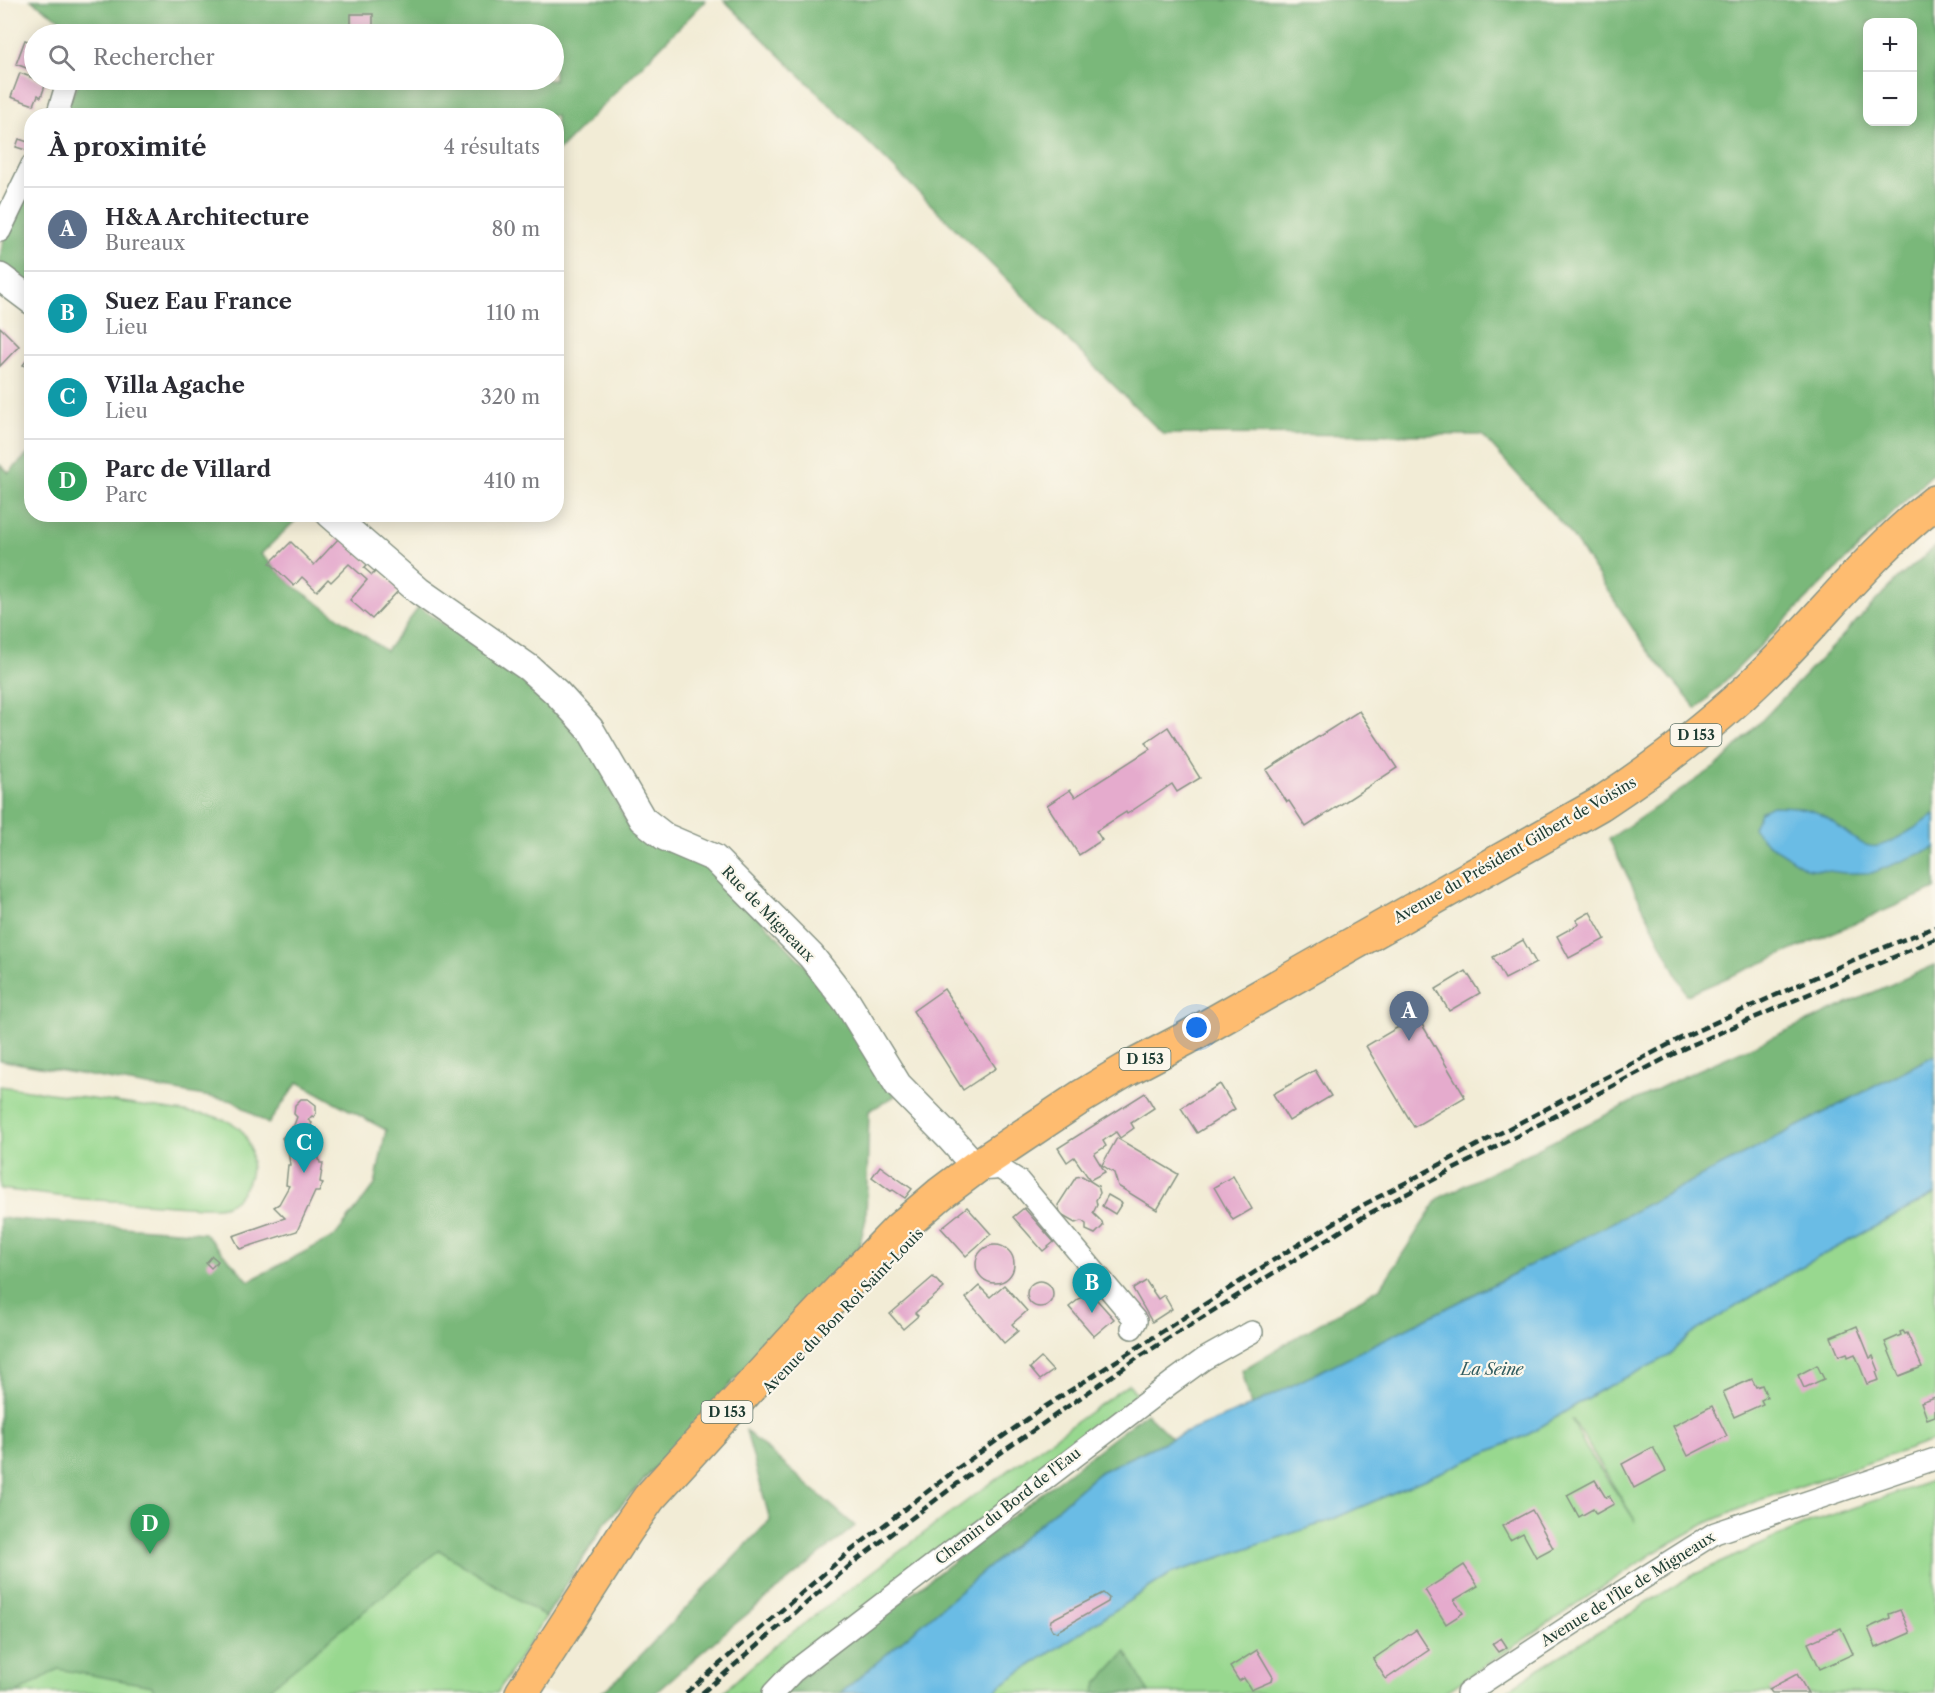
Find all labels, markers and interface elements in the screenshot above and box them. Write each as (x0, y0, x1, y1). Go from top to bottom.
map controls (1863, 18, 1917, 126)
button: + (1863, 18, 1917, 72)
search box (24, 24, 564, 90)
icon: search (45, 41, 78, 74)
text: Rechercher (93, 44, 215, 71)
button: − (1863, 72, 1917, 126)
text: À proximité (48, 131, 207, 163)
text: 4 résultats (443, 135, 540, 159)
text: H&A Architecture (105, 204, 309, 231)
text: A (60, 217, 75, 241)
text: 80 m (492, 217, 540, 241)
text: Bureaux (105, 231, 185, 255)
text: Suez Eau France (105, 288, 292, 315)
text: B (60, 301, 75, 325)
text: 110 m (487, 301, 540, 325)
text: Lieu (105, 315, 148, 339)
text: Villa Agache (105, 372, 245, 399)
text: C (59, 385, 76, 409)
text: 320 m (481, 385, 540, 409)
text: Lieu (105, 399, 148, 423)
text: Parc de Villard (105, 456, 271, 483)
text: D (59, 469, 76, 493)
text: 410 m (483, 469, 540, 493)
text: Parc (105, 483, 147, 507)
road number: D 153 (1670, 724, 1722, 746)
street label: Avenue du Président Gilbert de Voisins (1389, 772, 1639, 928)
street label: Rue de Migneaux (718, 862, 819, 966)
pin: A (1390, 992, 1428, 1041)
your location (1182, 1013, 1211, 1042)
road number: D 153 (1120, 1048, 1170, 1070)
pin: C (284, 1124, 324, 1173)
street label: Avenue du Bon Roi Saint-Louis (757, 1224, 927, 1398)
pin: B (1072, 1264, 1112, 1313)
water label: La Seine (1459, 1359, 1525, 1379)
road number: D 153 (702, 1401, 752, 1423)
street label: Chemin du Bord de l'Eau (931, 1443, 1084, 1568)
pin: D (130, 1504, 170, 1554)
street label: Avenue de l'Île de Migneaux (1536, 1527, 1719, 1651)

